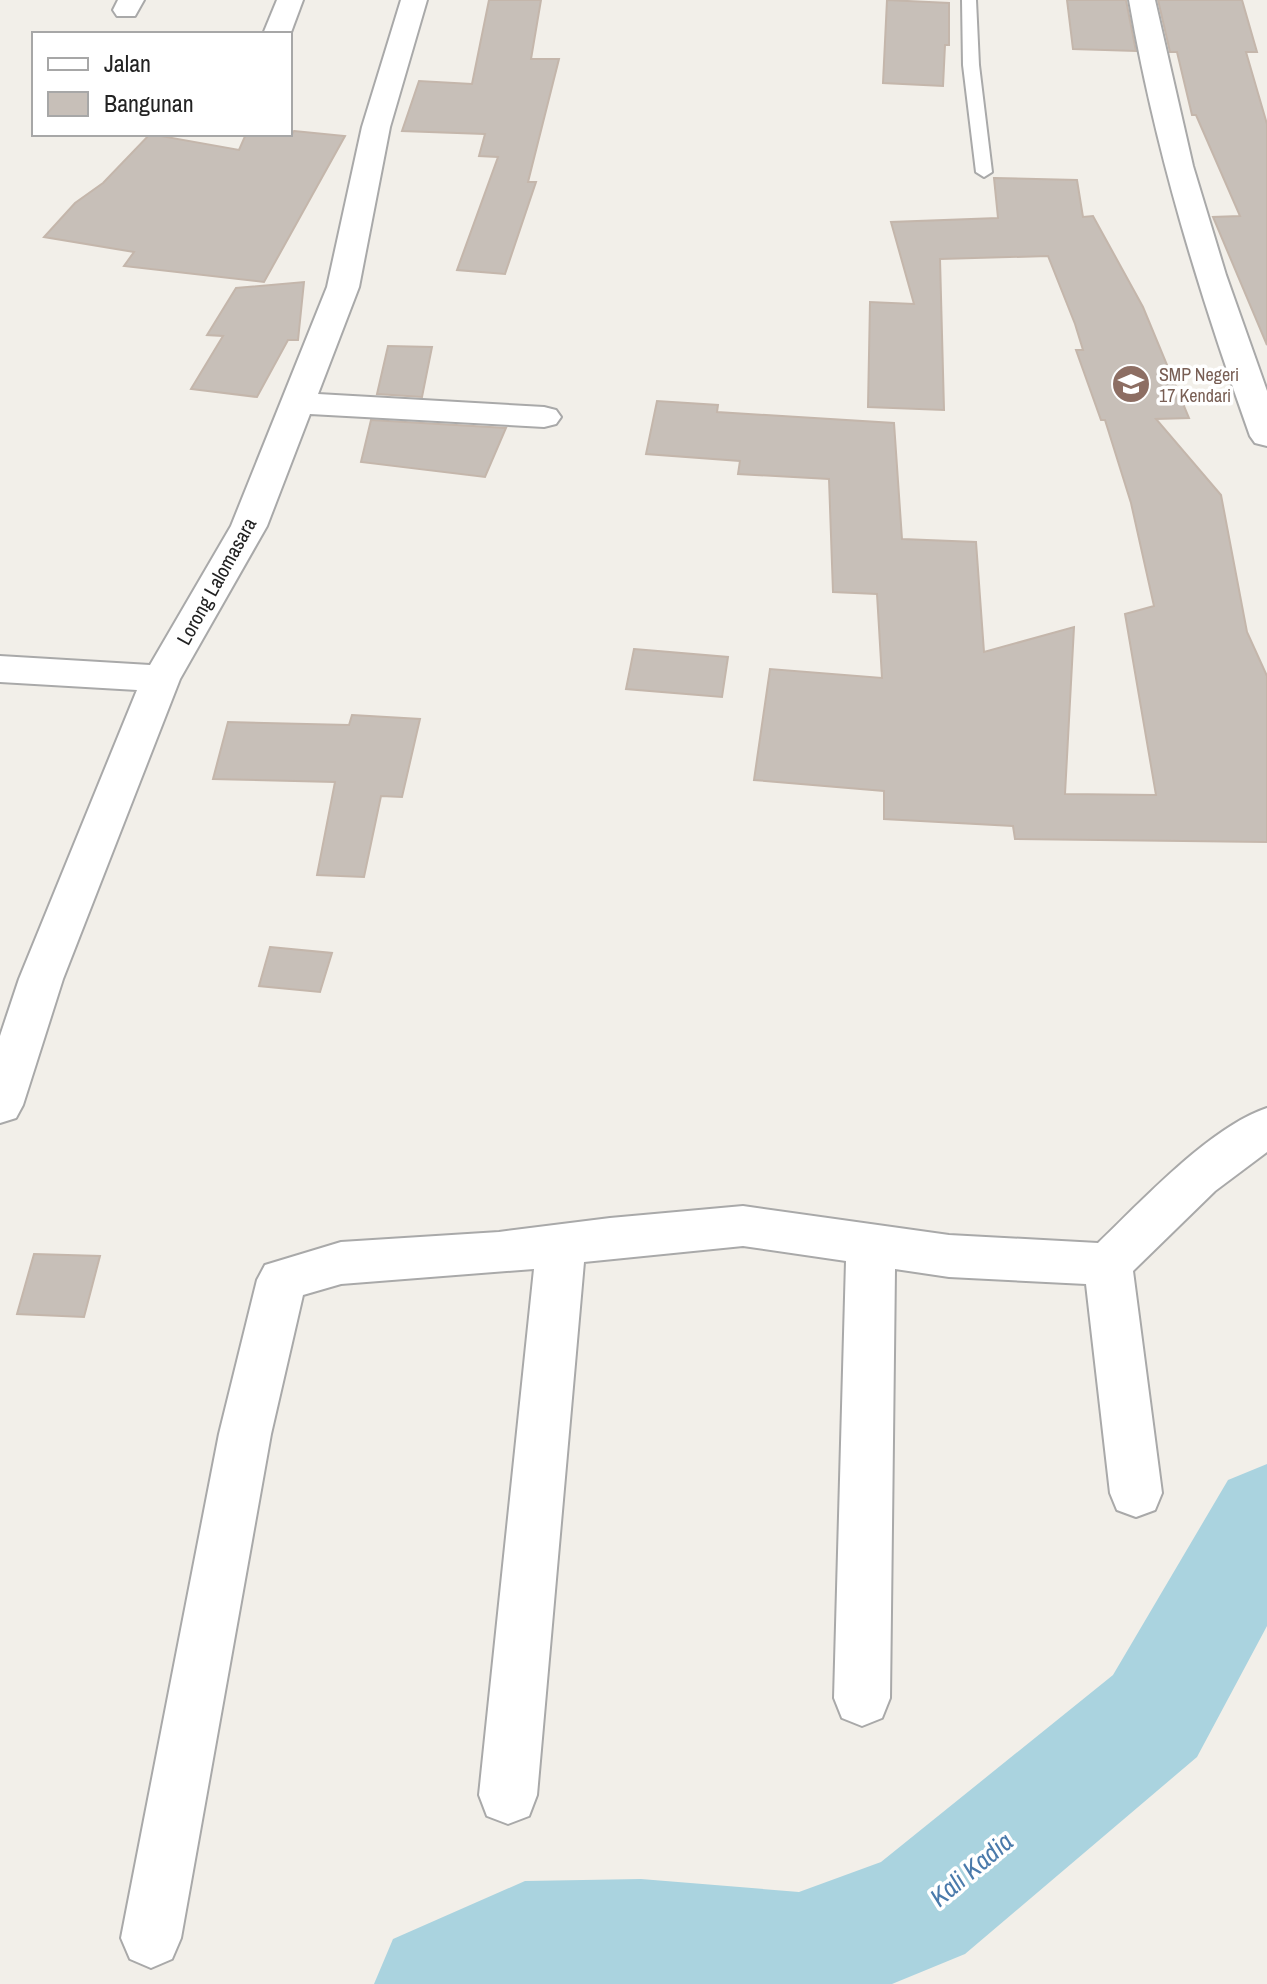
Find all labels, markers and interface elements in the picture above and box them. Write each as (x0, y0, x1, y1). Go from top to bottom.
legend (32, 32, 292, 136)
text: Jalan (104, 47, 151, 79)
text: Bangunan (104, 87, 194, 119)
place label: SMP Negeri 17 Kendari (1159, 362, 1239, 408)
school or university icon: SMP Negeri 17 Kendari (1110, 363, 1152, 405)
street label: Lorong Lalomasara (170, 513, 262, 649)
water label: Kali Kadia (922, 1824, 1020, 1914)

